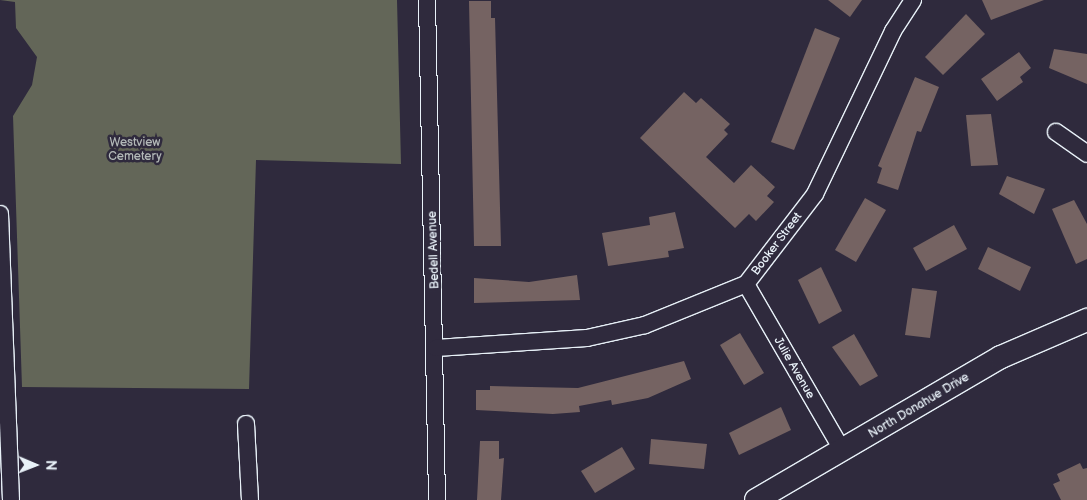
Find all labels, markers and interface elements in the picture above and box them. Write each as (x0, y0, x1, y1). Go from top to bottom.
park label: Westview Cemetery (108, 136, 162, 164)
street label: Booker Street (749, 210, 805, 278)
street label: Bedell Avenue (425, 211, 443, 289)
street label: Julie Avenue (771, 335, 817, 401)
street label: North Donahue Drive (866, 370, 972, 442)
north arrow (10, 440, 60, 490)
text: N (42, 460, 59, 471)

